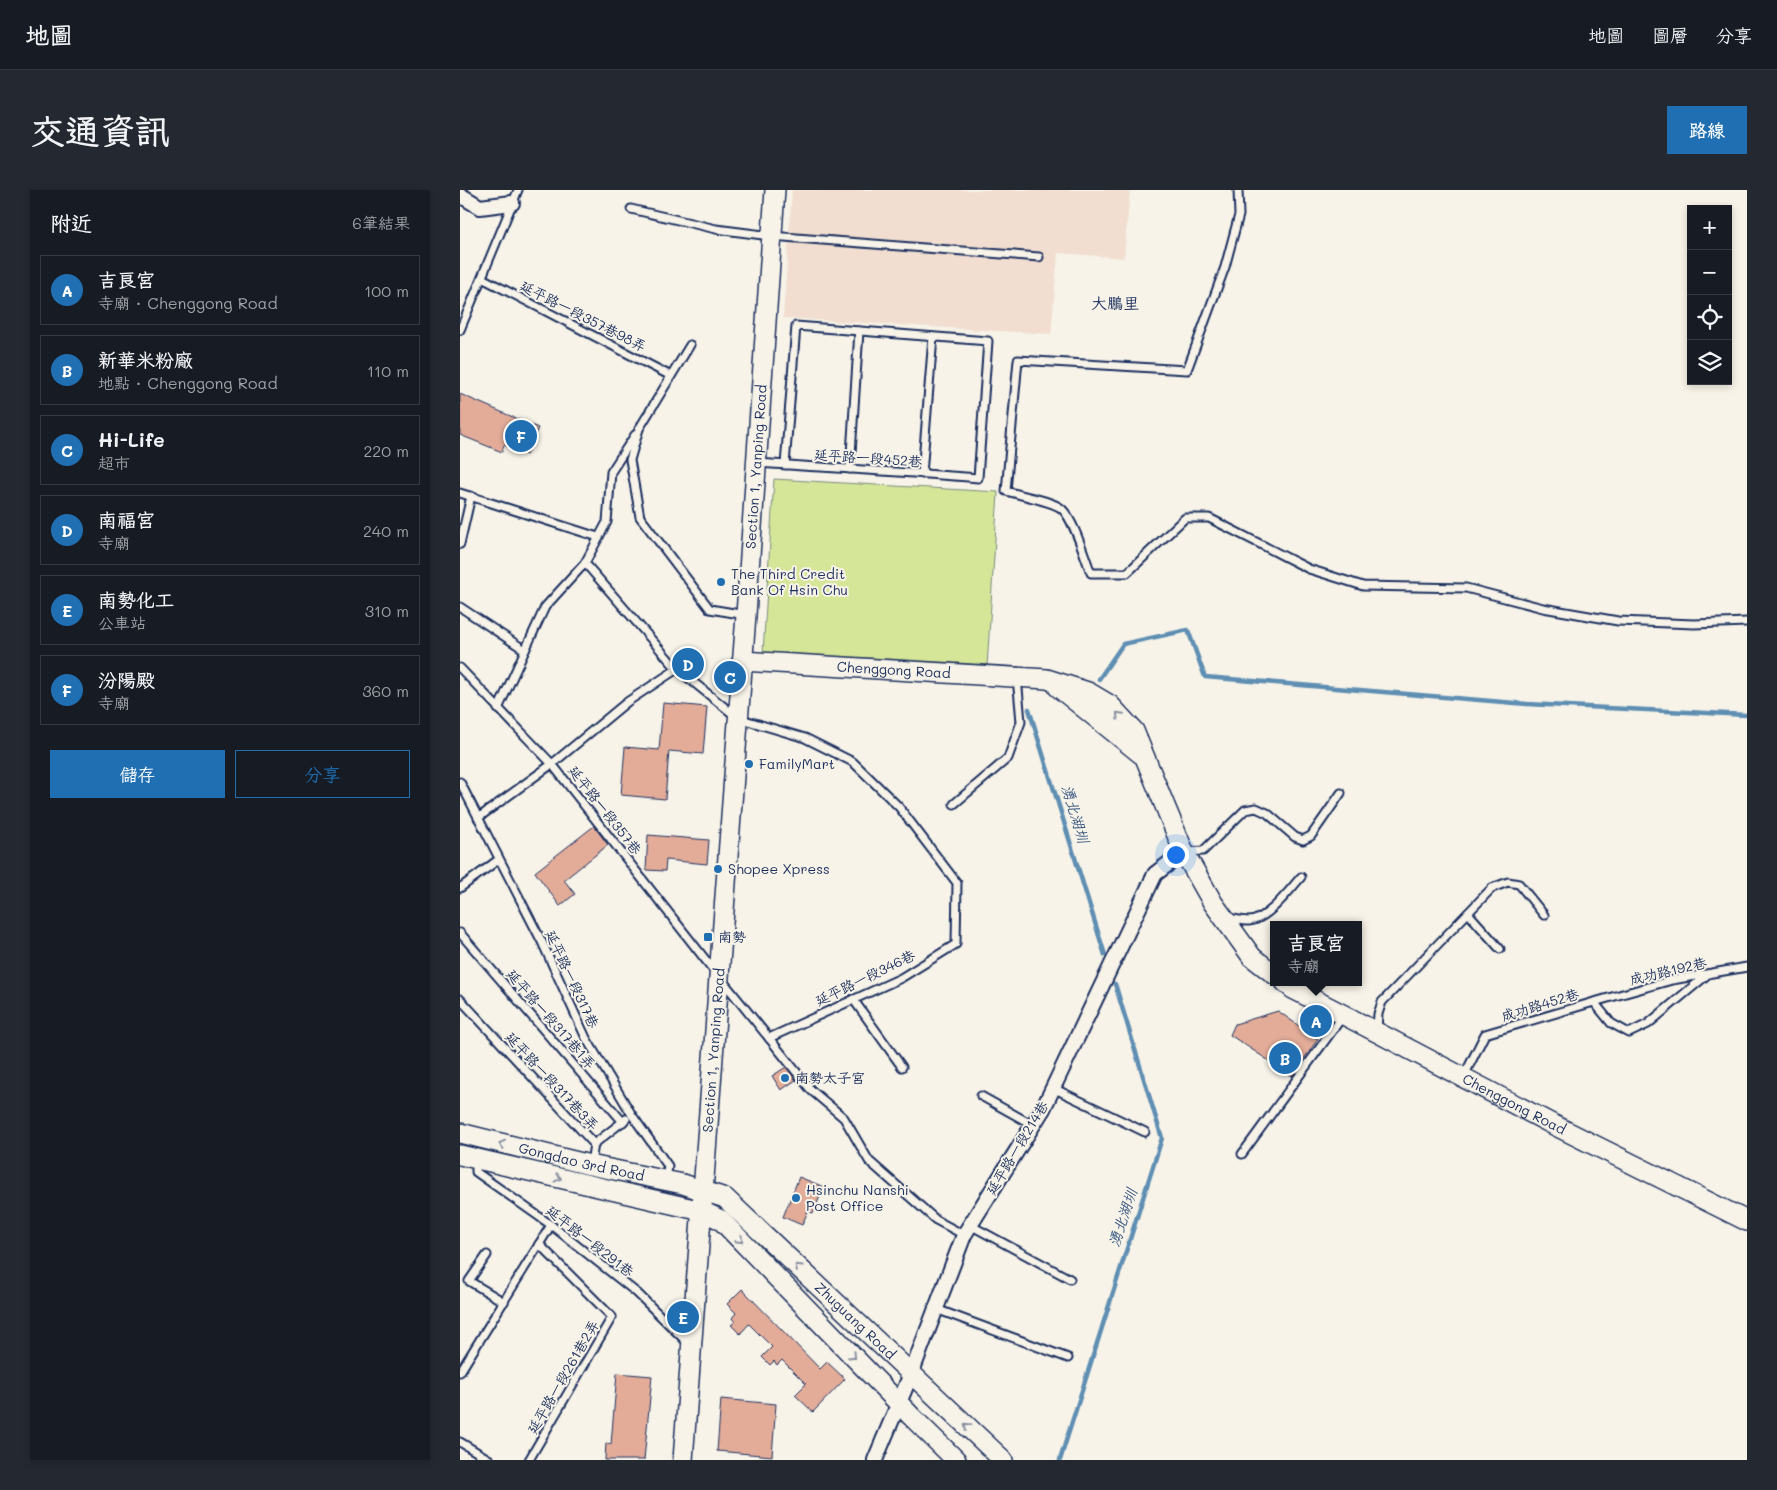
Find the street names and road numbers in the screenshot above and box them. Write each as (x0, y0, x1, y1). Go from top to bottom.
street label: 延平路一段357巷98弄 (517, 276, 649, 356)
street label: Section 1, Yanping Road (741, 384, 771, 549)
street label: 延平路一段452巷 (813, 444, 924, 471)
street label: Chenggong Road (836, 657, 951, 682)
street label: 延平路一段357巷 (565, 761, 647, 859)
street label: 延平路一段317巷 (541, 927, 604, 1032)
street label: 延平路一段346巷 (812, 945, 919, 1010)
street label: 成功路192巷 (1628, 952, 1709, 989)
street label: 延平路一段317巷1弄 (503, 965, 600, 1073)
street label: Section 1, Yanping Road (697, 967, 729, 1133)
street label: 成功路452巷 (1499, 983, 1582, 1025)
street label: 延平路一段317巷3弄 (502, 1027, 603, 1134)
street label: Chenggong Road (1459, 1069, 1569, 1139)
street label: 延平路一段214巷 (981, 1096, 1053, 1198)
street label: Gongdao 3rd Road (517, 1138, 646, 1185)
street label: 延平路一段291巷 (543, 1200, 639, 1281)
street label: Zhuguang Road (811, 1277, 900, 1363)
street label: 延平路一段261巷2弄 (522, 1316, 603, 1437)

